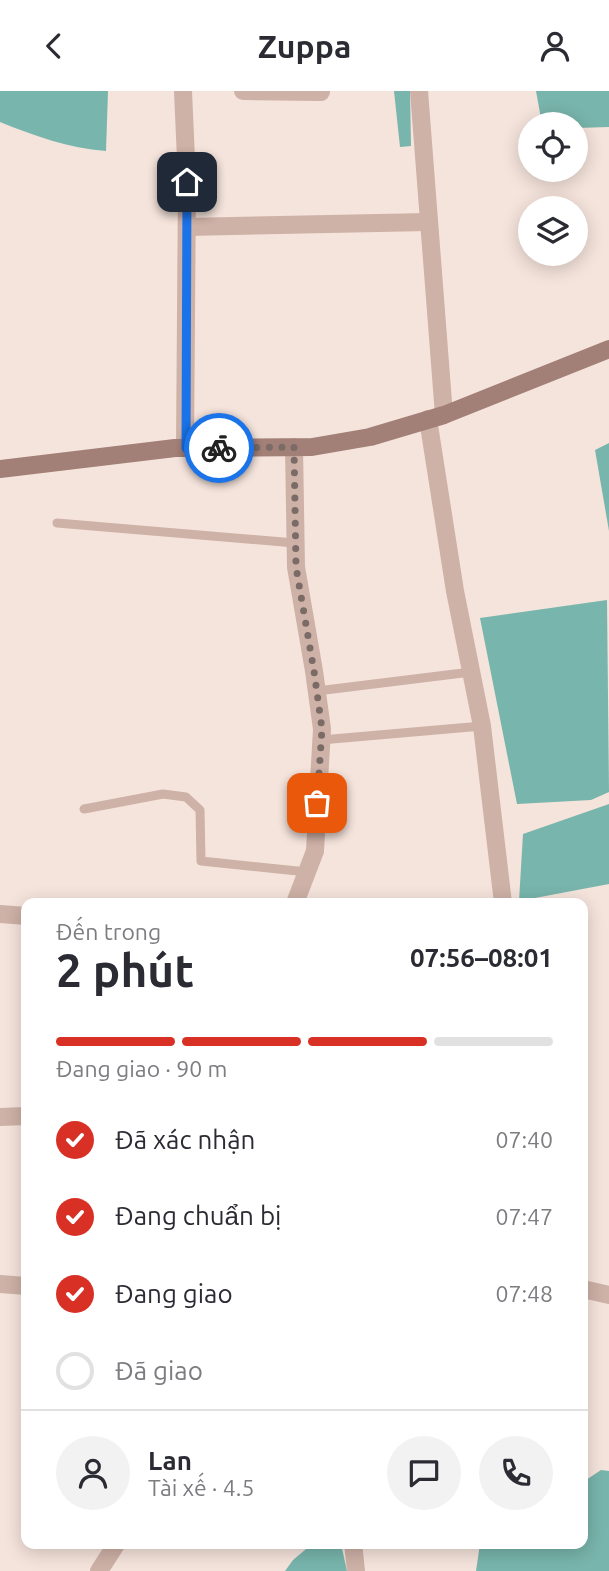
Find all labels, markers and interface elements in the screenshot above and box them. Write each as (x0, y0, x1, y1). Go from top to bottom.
icon: back (35, 27, 73, 65)
icon: person (536, 27, 574, 65)
text: Zuppa (258, 28, 351, 64)
map controls (518, 112, 588, 266)
button: locate (518, 112, 588, 182)
pin (157, 152, 217, 212)
icon: home (168, 163, 206, 201)
button: layers (518, 196, 588, 266)
courier (184, 413, 254, 483)
icon: bike (200, 429, 238, 467)
pin (287, 773, 347, 833)
icon: bag (298, 784, 336, 822)
text: Đến trong (56, 919, 161, 944)
text: 07:56–08:01 (410, 943, 553, 972)
text: 2 phút (56, 944, 194, 996)
text: Đang giao · 90 m (56, 1056, 227, 1081)
icon: check (56, 1121, 94, 1159)
text: Đã xác nhận (115, 1125, 255, 1154)
text: 07:40 (495, 1127, 553, 1152)
icon: check (56, 1198, 94, 1236)
text: Đang chuẩn bị (115, 1201, 281, 1230)
text: 07:47 (495, 1204, 553, 1229)
icon: check (56, 1275, 94, 1313)
text: Đang giao (115, 1279, 233, 1308)
text: 07:48 (495, 1281, 553, 1306)
text: Đã giao (115, 1356, 203, 1385)
button: person (56, 1436, 130, 1510)
button: chat (387, 1436, 461, 1510)
button: phone (479, 1436, 553, 1510)
text: Lan (148, 1446, 192, 1475)
text: Tài xế · 4.5 (148, 1475, 254, 1500)

